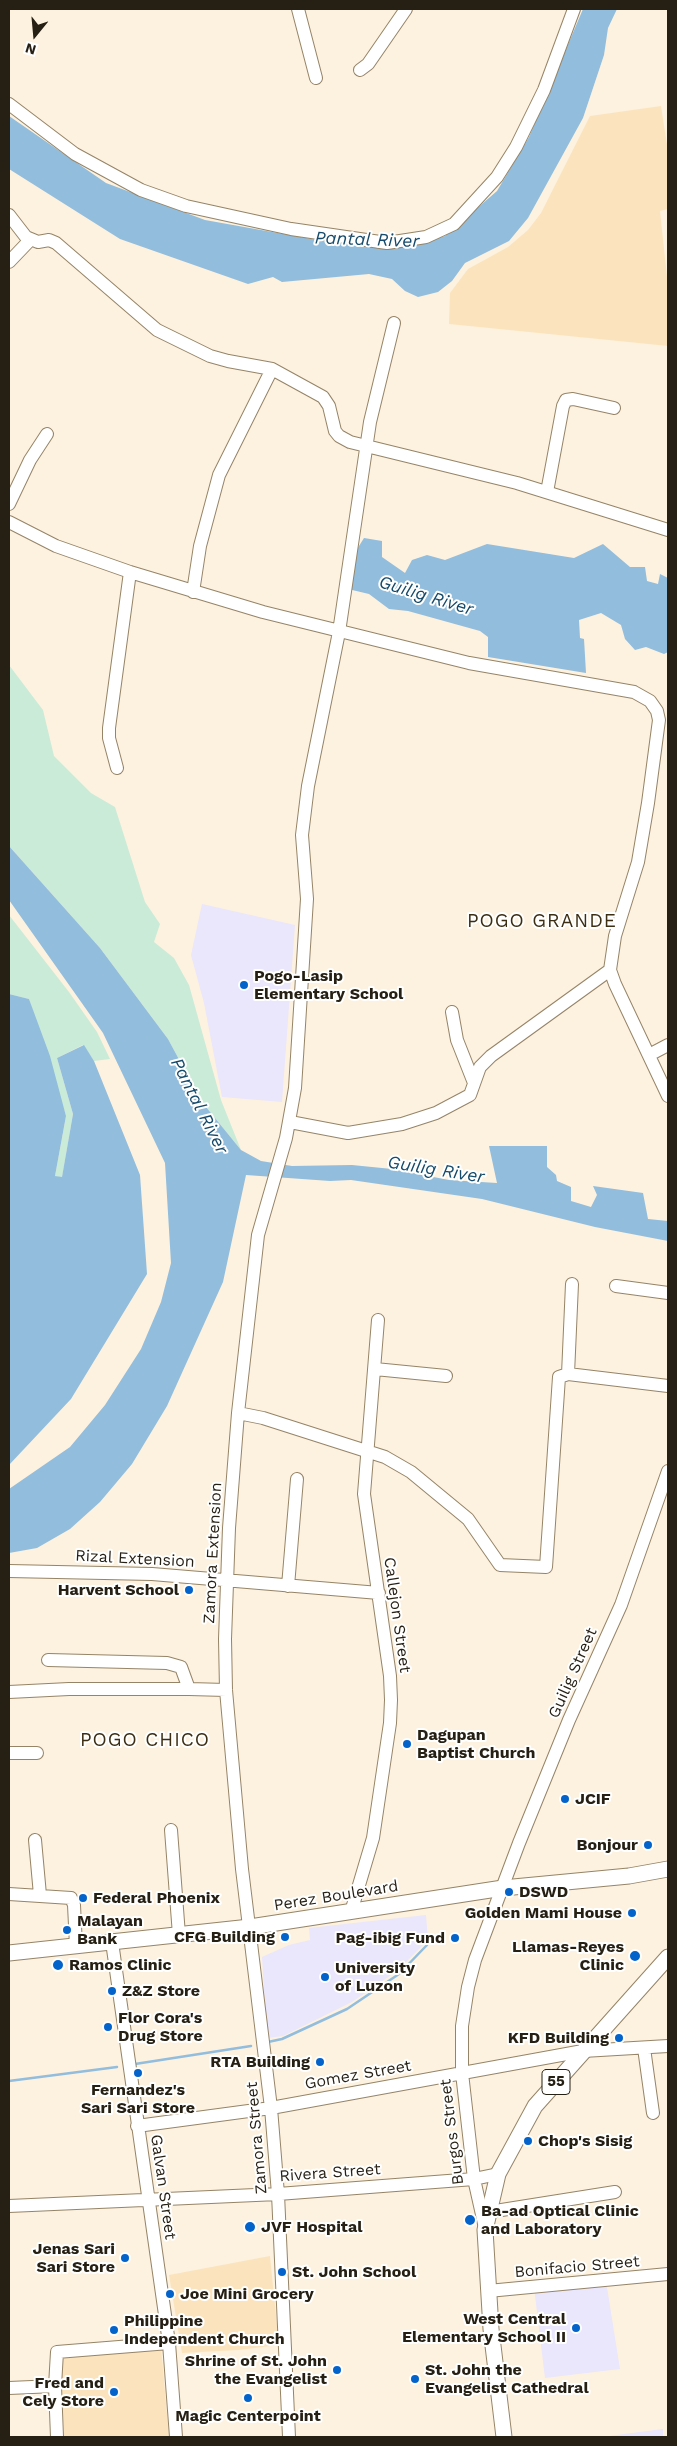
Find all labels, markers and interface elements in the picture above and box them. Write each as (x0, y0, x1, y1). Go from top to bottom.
north arrow (10, 10, 60, 60)
text: N (23, 40, 38, 59)
water label: Pantal River (314, 227, 420, 253)
water label: Guilig River (376, 571, 476, 621)
district label: POGO GRANDE (466, 910, 618, 932)
place label: Pogo-Lasip Elementary School (254, 966, 403, 1004)
marker: Pogo-Lasip Elementary School (238, 979, 250, 991)
water label: Pantal River (166, 1054, 232, 1158)
water label: Guilig River (386, 1152, 486, 1188)
street label: Zamora Extension (200, 1482, 226, 1624)
street label: Rizal Extension (75, 1546, 195, 1572)
street label: Callejon Street (379, 1556, 415, 1674)
place label: Harvent School (58, 1580, 179, 1600)
marker: Harvent School (183, 1584, 195, 1596)
street label: Guilig Street (545, 1625, 601, 1721)
place label: Dagupan Baptist Church (417, 1725, 535, 1763)
district label: POGO CHICO (79, 1729, 211, 1751)
marker: Dagupan Baptist Church (401, 1738, 413, 1750)
place label: JCIF (575, 1789, 611, 1809)
marker: JCIF (559, 1793, 571, 1805)
place label: Bonjour (577, 1835, 638, 1855)
marker: Bonjour (642, 1839, 654, 1851)
street label: Perez Boulevard (272, 1877, 400, 1915)
place label: DSWD (519, 1882, 568, 1902)
marker: DSWD (503, 1886, 515, 1898)
place label: Federal Phoenix (93, 1888, 220, 1908)
marker: Federal Phoenix (77, 1892, 89, 1904)
place label: Golden Mami House (465, 1903, 622, 1923)
marker: Golden Mami House (626, 1907, 638, 1919)
place label: Malayan Bank (77, 1911, 143, 1949)
marker: Malayan Bank (61, 1924, 73, 1936)
place label: CFG Building (174, 1927, 275, 1947)
place label: Pag-ibig Fund (335, 1928, 445, 1948)
marker: CFG Building (279, 1931, 291, 1943)
marker: Pag-ibig Fund (449, 1932, 461, 1944)
place label: Llamas-Reyes Clinic (512, 1937, 624, 1975)
marker: Llamas-Reyes Clinic (628, 1949, 642, 1963)
place label: Ramos Clinic (69, 1955, 171, 1975)
marker: Ramos Clinic (51, 1958, 65, 1972)
place label: University of Luzon (335, 1958, 415, 1996)
marker: University of Luzon (319, 1971, 331, 1983)
place label: Z&Z Store (122, 1981, 200, 2001)
marker: Z&Z Store (106, 1985, 118, 1997)
place label: Flor Cora's Drug Store (118, 2008, 203, 2046)
marker: Flor Cora's Drug Store (102, 2021, 114, 2033)
place label: KFD Building (508, 2028, 609, 2048)
marker: KFD Building (613, 2032, 625, 2044)
place label: RTA Building (210, 2052, 310, 2072)
street label: Gomez Street (303, 2056, 413, 2094)
marker: RTA Building (314, 2056, 326, 2068)
marker: Fernandez's Sari Sari Store (132, 2067, 144, 2079)
road number: 55 (542, 2070, 570, 2094)
street label: Burgos Street (436, 2078, 468, 2186)
place label: Fernandez's Sari Sari Store (81, 2080, 195, 2118)
street label: Zamora Street (243, 2081, 271, 2195)
place label: Chop's Sisig (538, 2131, 632, 2151)
street label: Galvan Street (146, 2133, 180, 2241)
marker: Chop's Sisig (522, 2135, 534, 2147)
street label: Rivera Street (279, 2160, 381, 2186)
place label: Ba-ad Optical Clinic and Laboratory (481, 2201, 639, 2239)
marker: Ba-ad Optical Clinic and Laboratory (463, 2213, 477, 2227)
place label: JVF Hospital (261, 2217, 362, 2237)
marker: JVF Hospital (243, 2220, 257, 2234)
place label: Jenas Sari Sari Store (33, 2239, 115, 2277)
marker: Jenas Sari Sari Store (119, 2252, 131, 2264)
street label: Bonifacio Street (514, 2252, 640, 2282)
place label: St. John School (292, 2262, 416, 2282)
marker: St. John School (276, 2266, 288, 2278)
place label: Joe Mini Grocery (180, 2284, 314, 2304)
marker: Joe Mini Grocery (164, 2288, 176, 2300)
place label: West Central Elementary School II (402, 2309, 566, 2347)
place label: Philippine Independent Church (124, 2311, 285, 2349)
marker: West Central Elementary School II (570, 2322, 582, 2334)
marker: Philippine Independent Church (108, 2324, 120, 2336)
place label: Shrine of St. John the Evangelist (185, 2351, 327, 2389)
place label: St. John the Evangelist Cathedral (425, 2360, 589, 2398)
marker: Shrine of St. John the Evangelist (331, 2364, 343, 2376)
place label: Fred and Cely Store (22, 2373, 104, 2411)
marker: St. John the Evangelist Cathedral (409, 2373, 421, 2385)
marker: Fred and Cely Store (108, 2386, 120, 2398)
marker: Magic Centerpoint (242, 2392, 254, 2404)
place label: Magic Centerpoint (175, 2406, 321, 2426)

